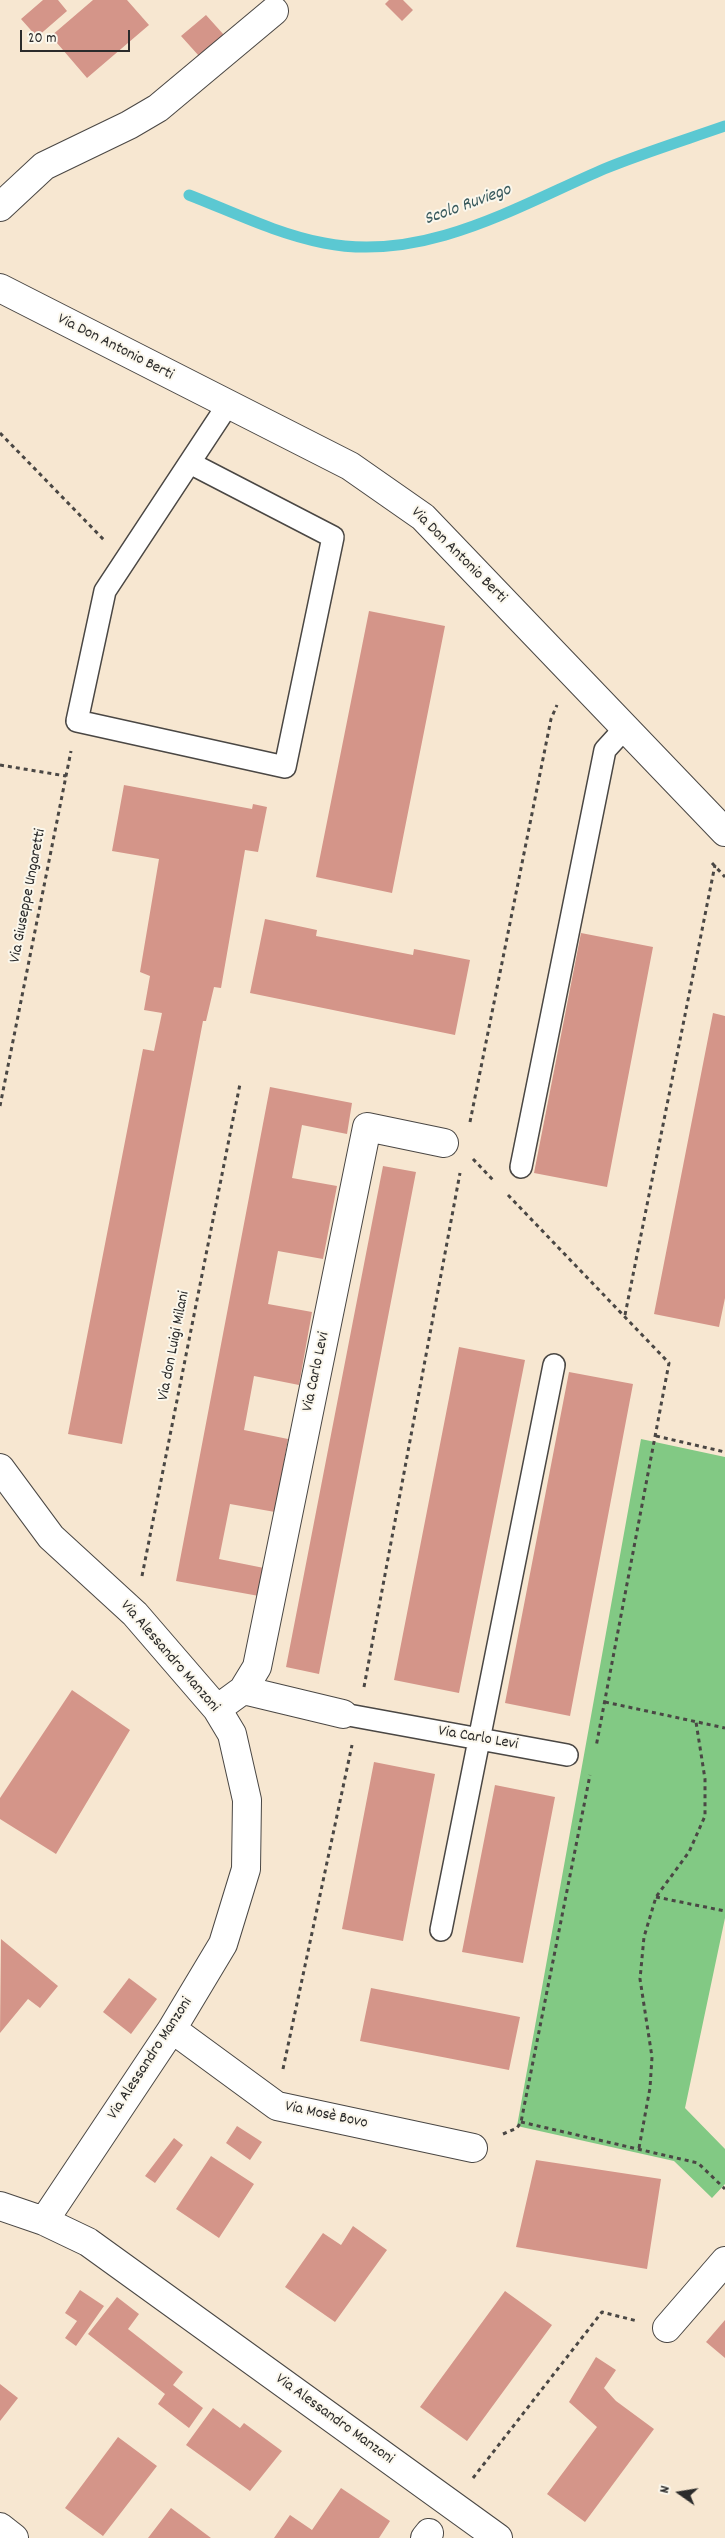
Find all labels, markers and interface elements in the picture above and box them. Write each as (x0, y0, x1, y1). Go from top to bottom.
scale bar (22, 20, 132, 52)
text: 20 m (28, 28, 56, 50)
water label: Scolo Ruviego (422, 180, 514, 232)
street label: Via Don Antonio Berti (54, 310, 176, 386)
street label: Via Don Antonio Berti (406, 504, 510, 608)
street label: Via Giuseppe Ungaretti (7, 827, 51, 965)
street label: Via don Luigi Milani (155, 1290, 195, 1402)
street label: Via Carlo Levi (299, 1330, 335, 1414)
street label: Via Alessandro Manzoni (115, 1597, 223, 1717)
street label: Via Carlo Levi (436, 1723, 520, 1755)
street label: Via Alessandro Manzoni (104, 1994, 198, 2124)
street label: Via Mosè Bovo (283, 2098, 369, 2134)
street label: Via Alessandro Manzoni (271, 2371, 397, 2469)
north arrow (655, 2468, 705, 2518)
text: N (655, 2484, 676, 2495)

